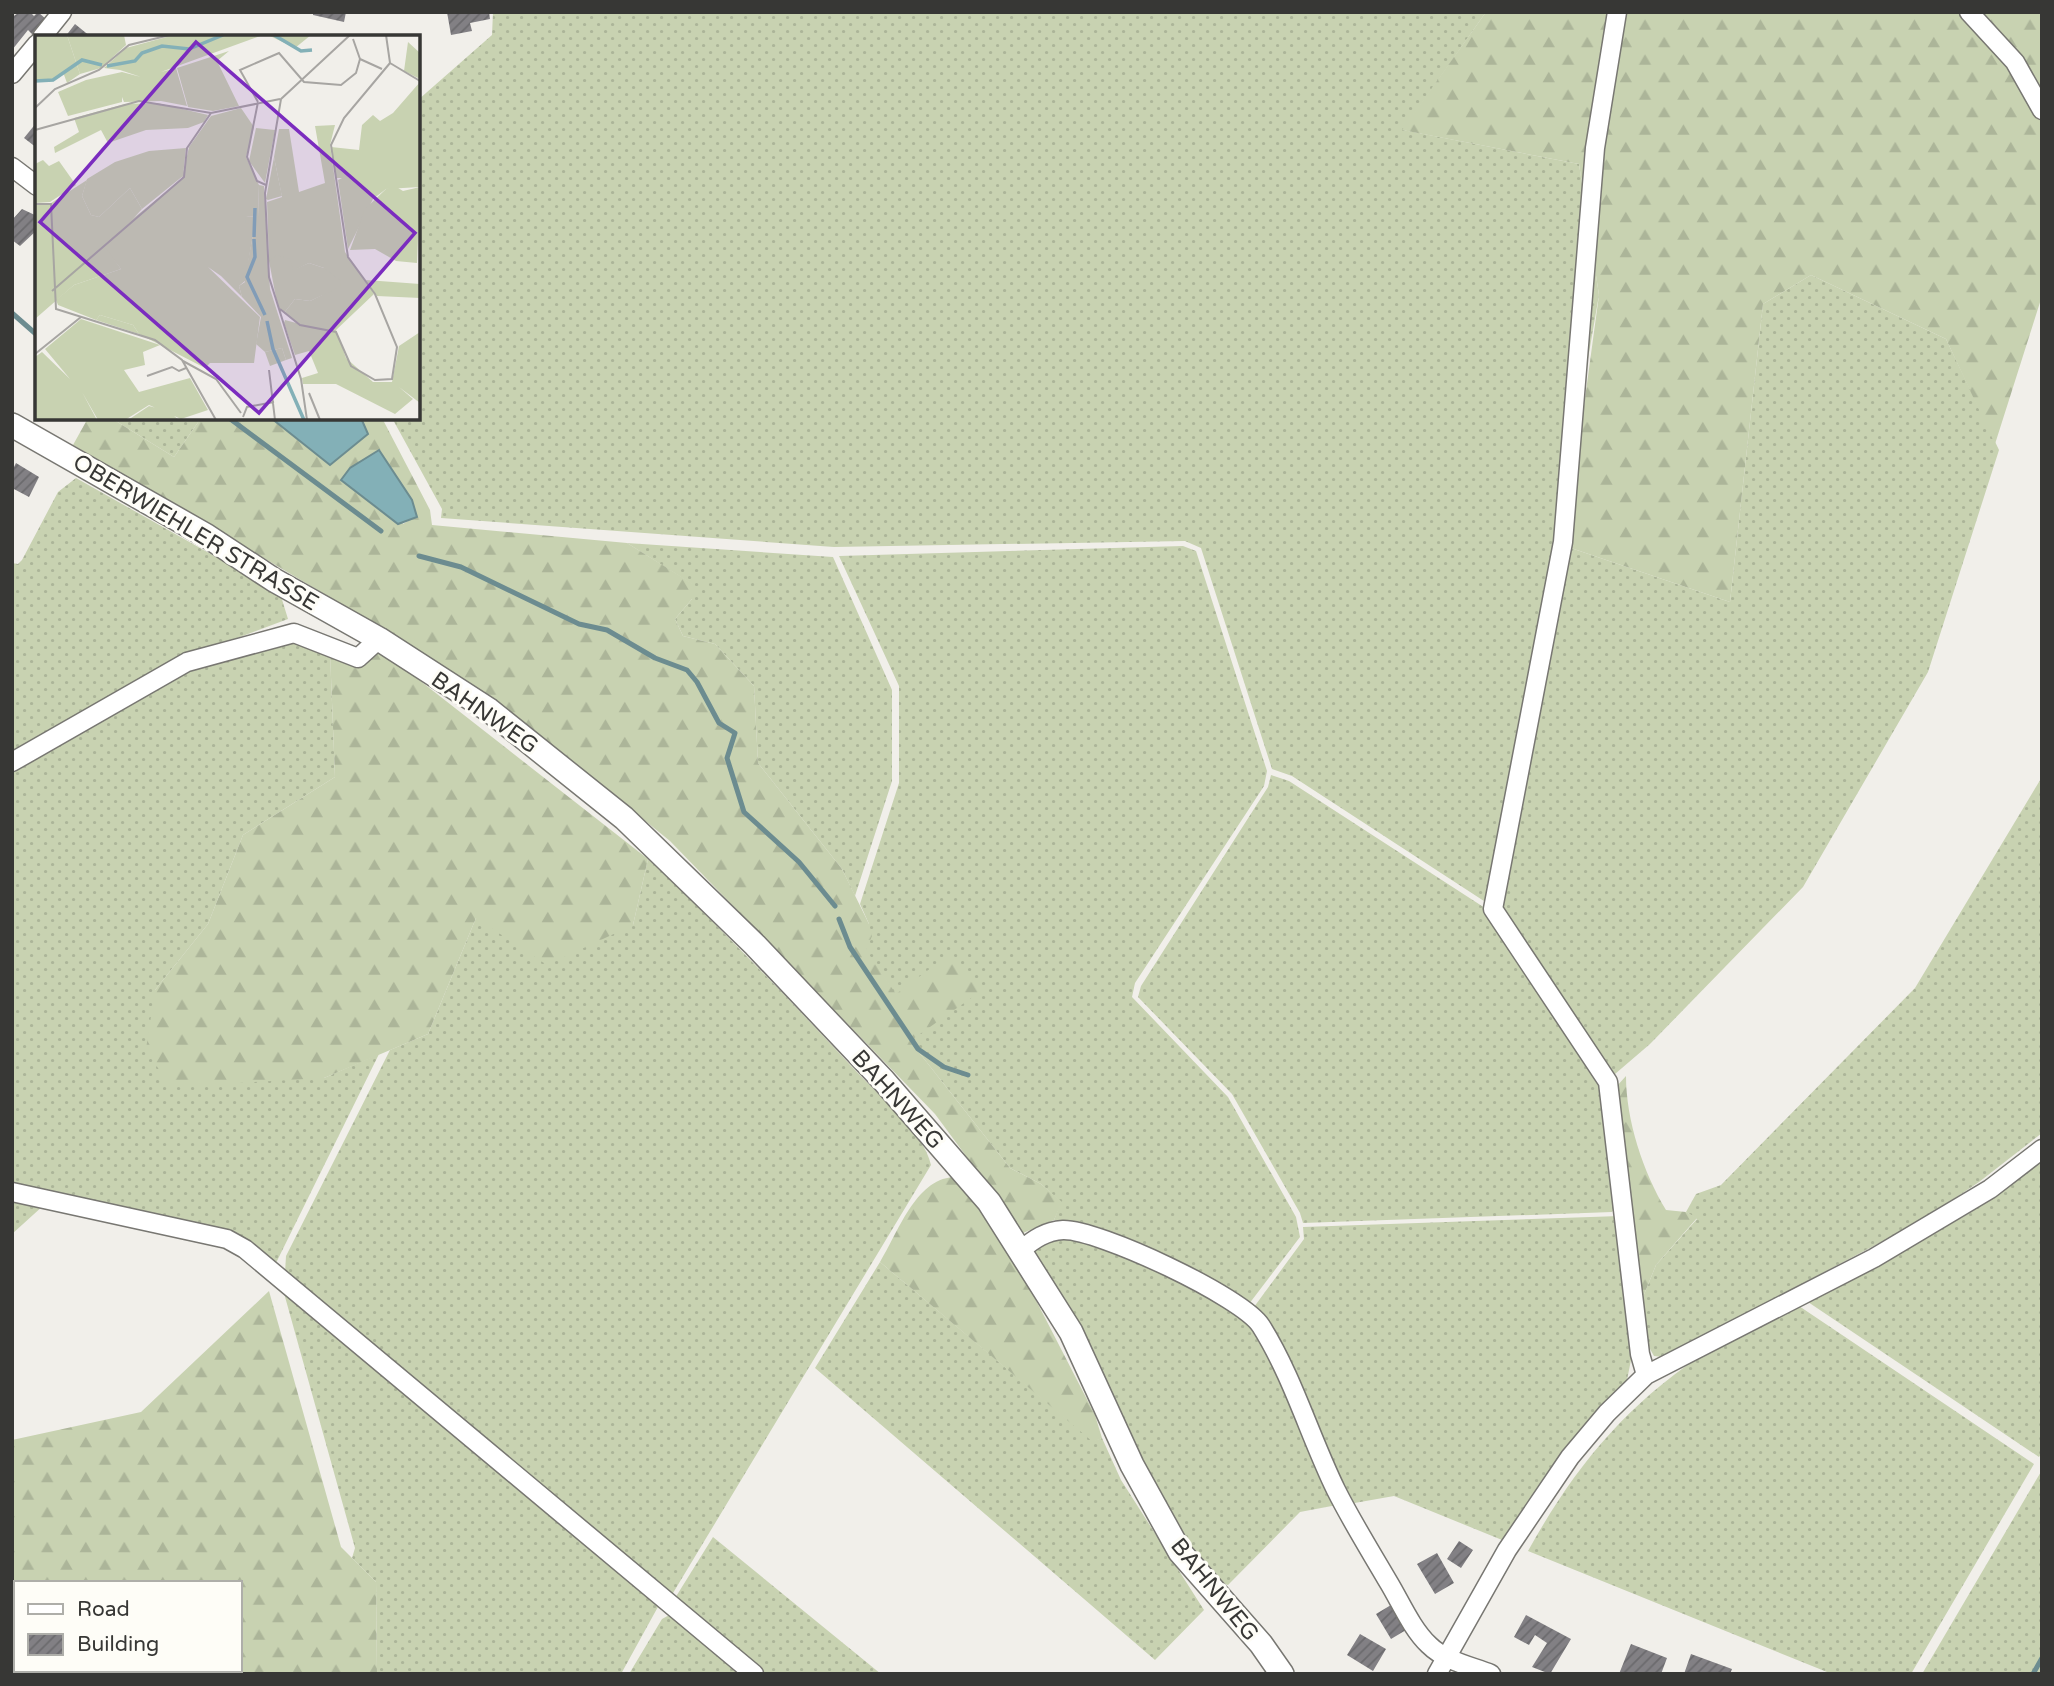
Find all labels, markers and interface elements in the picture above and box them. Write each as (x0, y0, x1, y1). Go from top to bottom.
inset map (35, 35, 420, 420)
street label: OBERWIEHLER STRASSE (68, 448, 323, 617)
street label: BAHNWEG (426, 666, 543, 760)
street label: BAHNWEG (845, 1044, 949, 1155)
street label: BAHNWEG (1164, 1533, 1264, 1647)
legend (14, 1581, 242, 1672)
text: Road (77, 1597, 130, 1622)
text: Building (77, 1632, 159, 1657)

